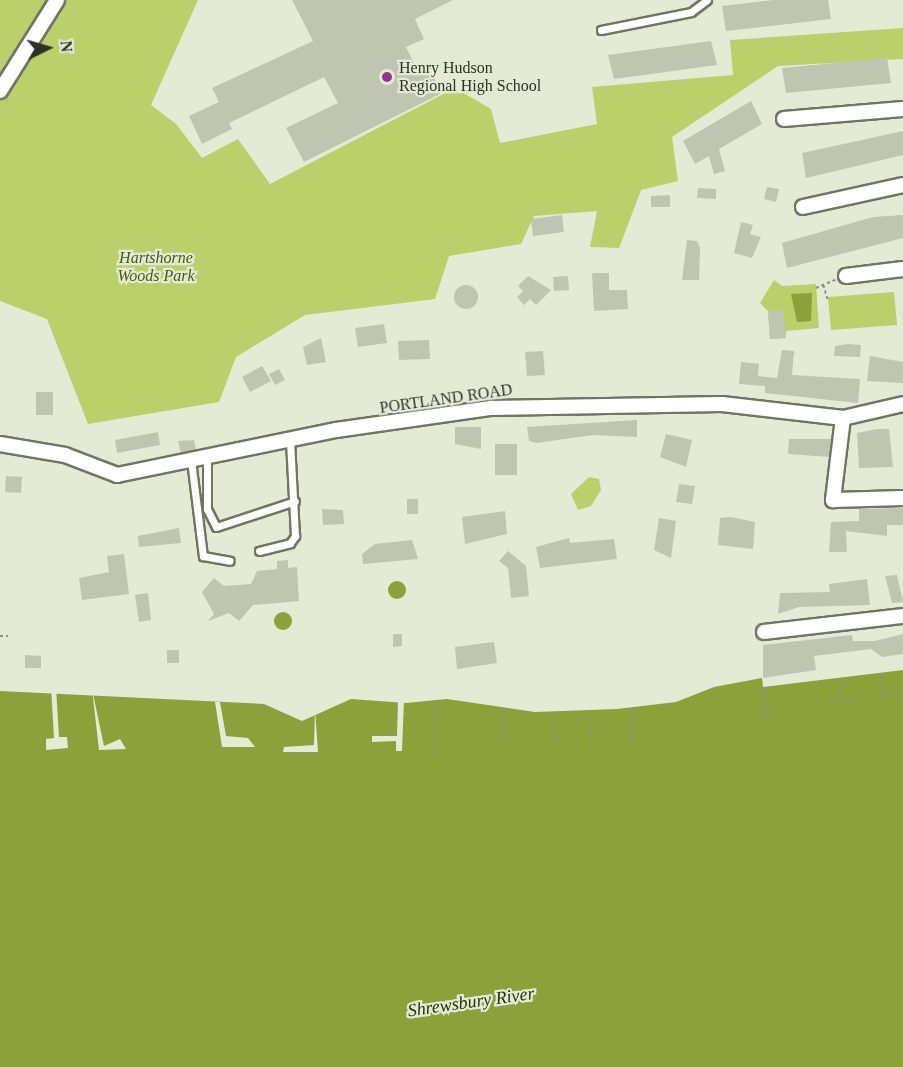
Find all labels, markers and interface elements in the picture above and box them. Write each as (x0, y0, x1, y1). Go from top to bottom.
north arrow (18, 18, 78, 78)
text: N (57, 40, 75, 53)
place label: Henry Hudson Regional High School (399, 58, 541, 96)
marker: Henry Hudson Regional High School (380, 70, 394, 84)
park label: Hartshorne Woods Park (117, 248, 195, 286)
street label: PORTLAND ROAD (378, 380, 514, 418)
water label: Shrewsbury River (406, 982, 536, 1022)

